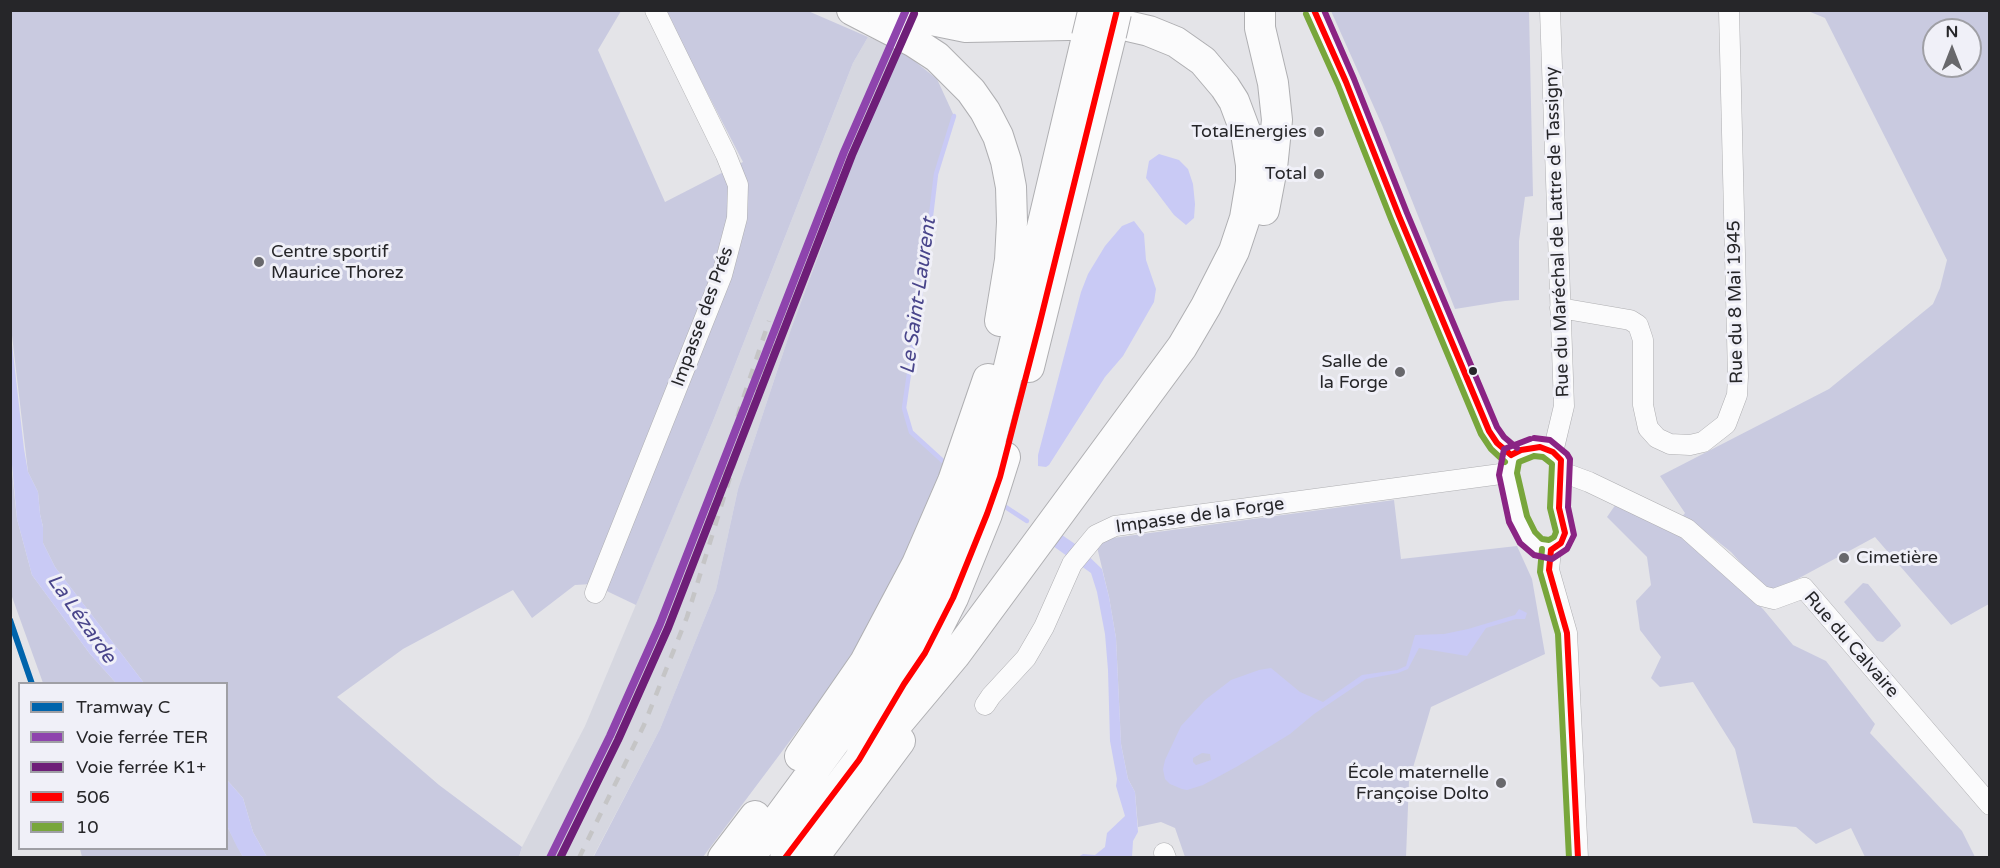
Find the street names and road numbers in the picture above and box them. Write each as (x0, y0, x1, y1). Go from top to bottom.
street label: Rue du Maréchal de Lattre de Tassigny (1541, 66, 1575, 398)
street label: Rue du 8 Mai 1945 (1724, 220, 1748, 384)
street label: Impasse des Prés (668, 244, 738, 390)
street label: Impasse de la Forge (1114, 493, 1286, 539)
street label: Rue du Calvaire (1799, 588, 1903, 702)

